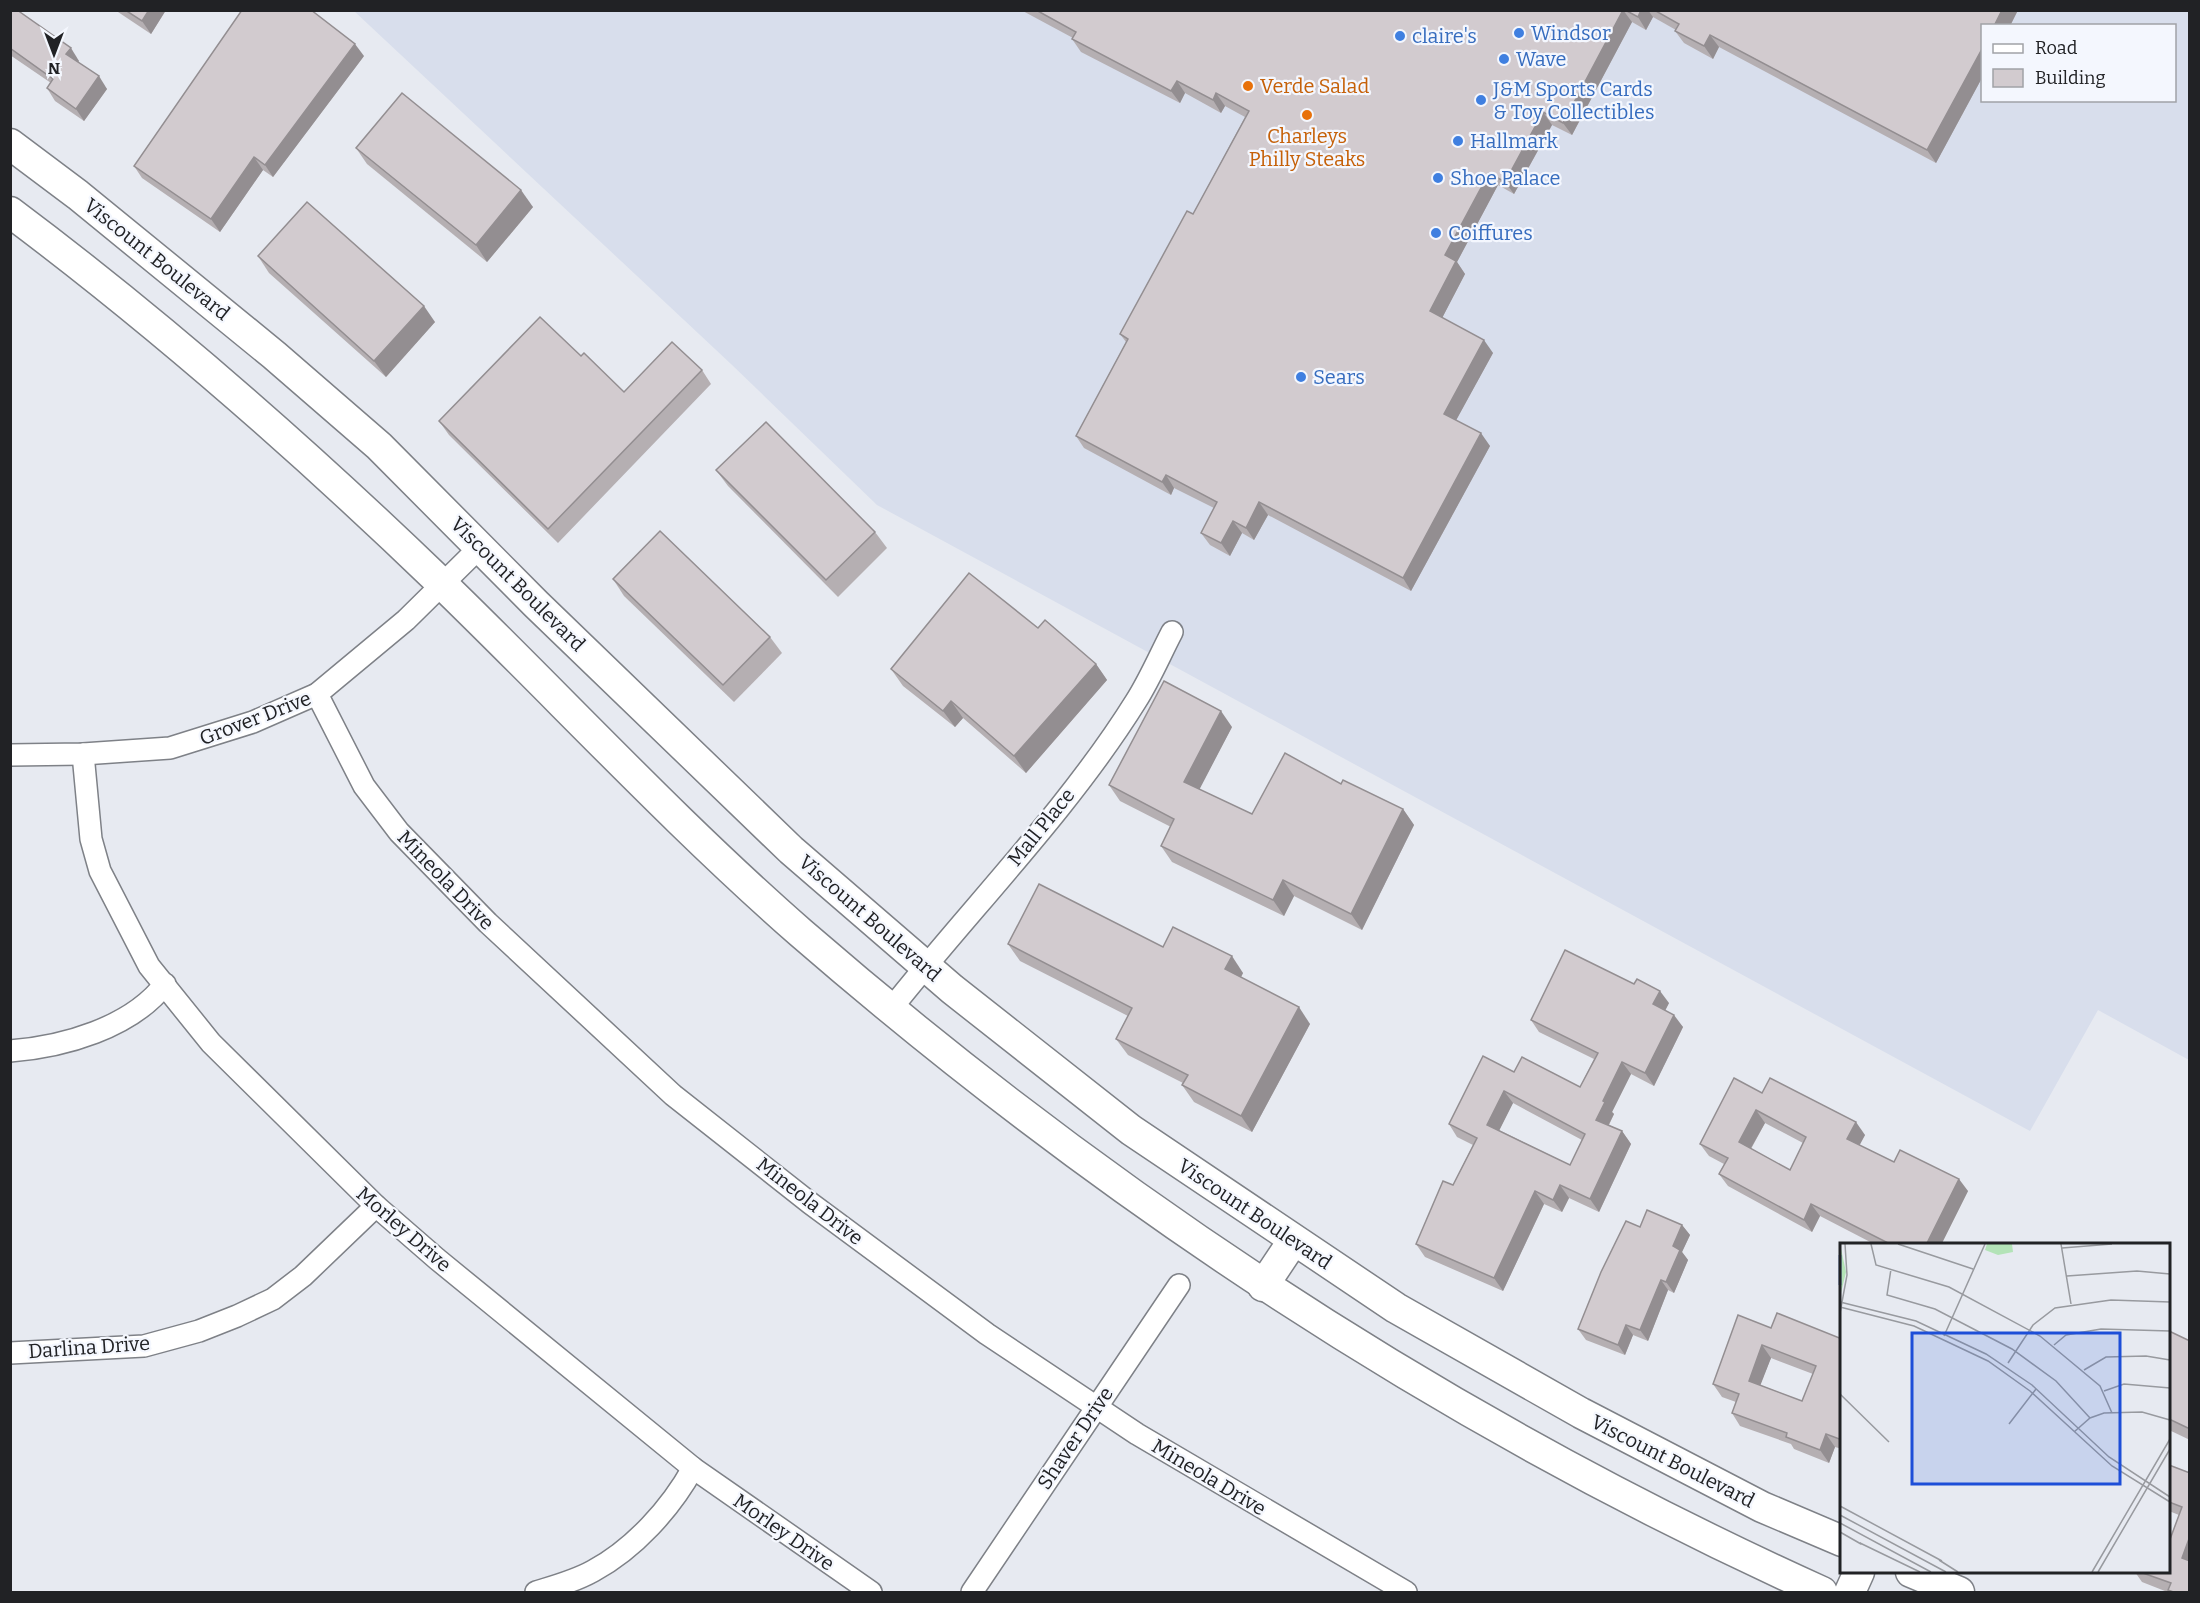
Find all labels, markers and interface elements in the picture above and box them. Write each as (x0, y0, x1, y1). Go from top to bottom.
place label: Windsor (1531, 21, 1611, 45)
north arrow (24, 24, 84, 84)
place label: claire's (1412, 24, 1477, 48)
legend (1981, 24, 2176, 102)
marker: Windsor (1512, 26, 1526, 40)
marker: claire's (1393, 29, 1407, 43)
text: Road (2035, 37, 2078, 59)
place label: Wave (1516, 47, 1566, 71)
marker: Wave (1497, 52, 1511, 66)
text: N (48, 59, 60, 78)
text: Building (2035, 67, 2106, 89)
place label: Verde Salad (1260, 74, 1369, 98)
place label: J&M Sports Cards & Toy Collectibles (1492, 77, 1655, 124)
marker: Verde Salad (1241, 79, 1255, 93)
marker: J&M Sports Cards & Toy Collectibles (1474, 93, 1488, 107)
marker: Charleys Philly Steaks (1300, 108, 1314, 122)
place label: Charleys Philly Steaks (1249, 124, 1365, 171)
place label: Hallmark (1470, 129, 1559, 153)
marker: Hallmark (1451, 134, 1465, 148)
place label: Shoe Palace (1450, 166, 1561, 190)
marker: Shoe Palace (1431, 171, 1445, 185)
street label: Viscount Boulevard (79, 193, 235, 325)
place label: Coiffures (1448, 221, 1533, 245)
marker: Coiffures (1429, 226, 1443, 240)
place label: Sears (1313, 365, 1365, 389)
marker: Sears (1294, 370, 1308, 384)
street label: Viscount Boulevard (446, 512, 590, 656)
street label: Grover Drive (196, 686, 314, 750)
street label: Mall Place (1002, 783, 1080, 871)
street label: Mineola Drive (393, 825, 499, 935)
street label: Viscount Boulevard (794, 850, 946, 986)
street label: Mineola Drive (752, 1152, 868, 1250)
street label: Viscount Boulevard (1174, 1154, 1337, 1274)
street label: Morley Drive (352, 1181, 456, 1277)
inset map (1840, 1243, 2170, 1573)
street label: Darlina Drive (27, 1331, 151, 1363)
street label: Shaver Drive (1032, 1382, 1118, 1494)
street label: Viscount Boulevard (1587, 1409, 1759, 1513)
street label: Mineola Drive (1148, 1434, 1270, 1520)
street label: Morley Drive (729, 1488, 839, 1576)

